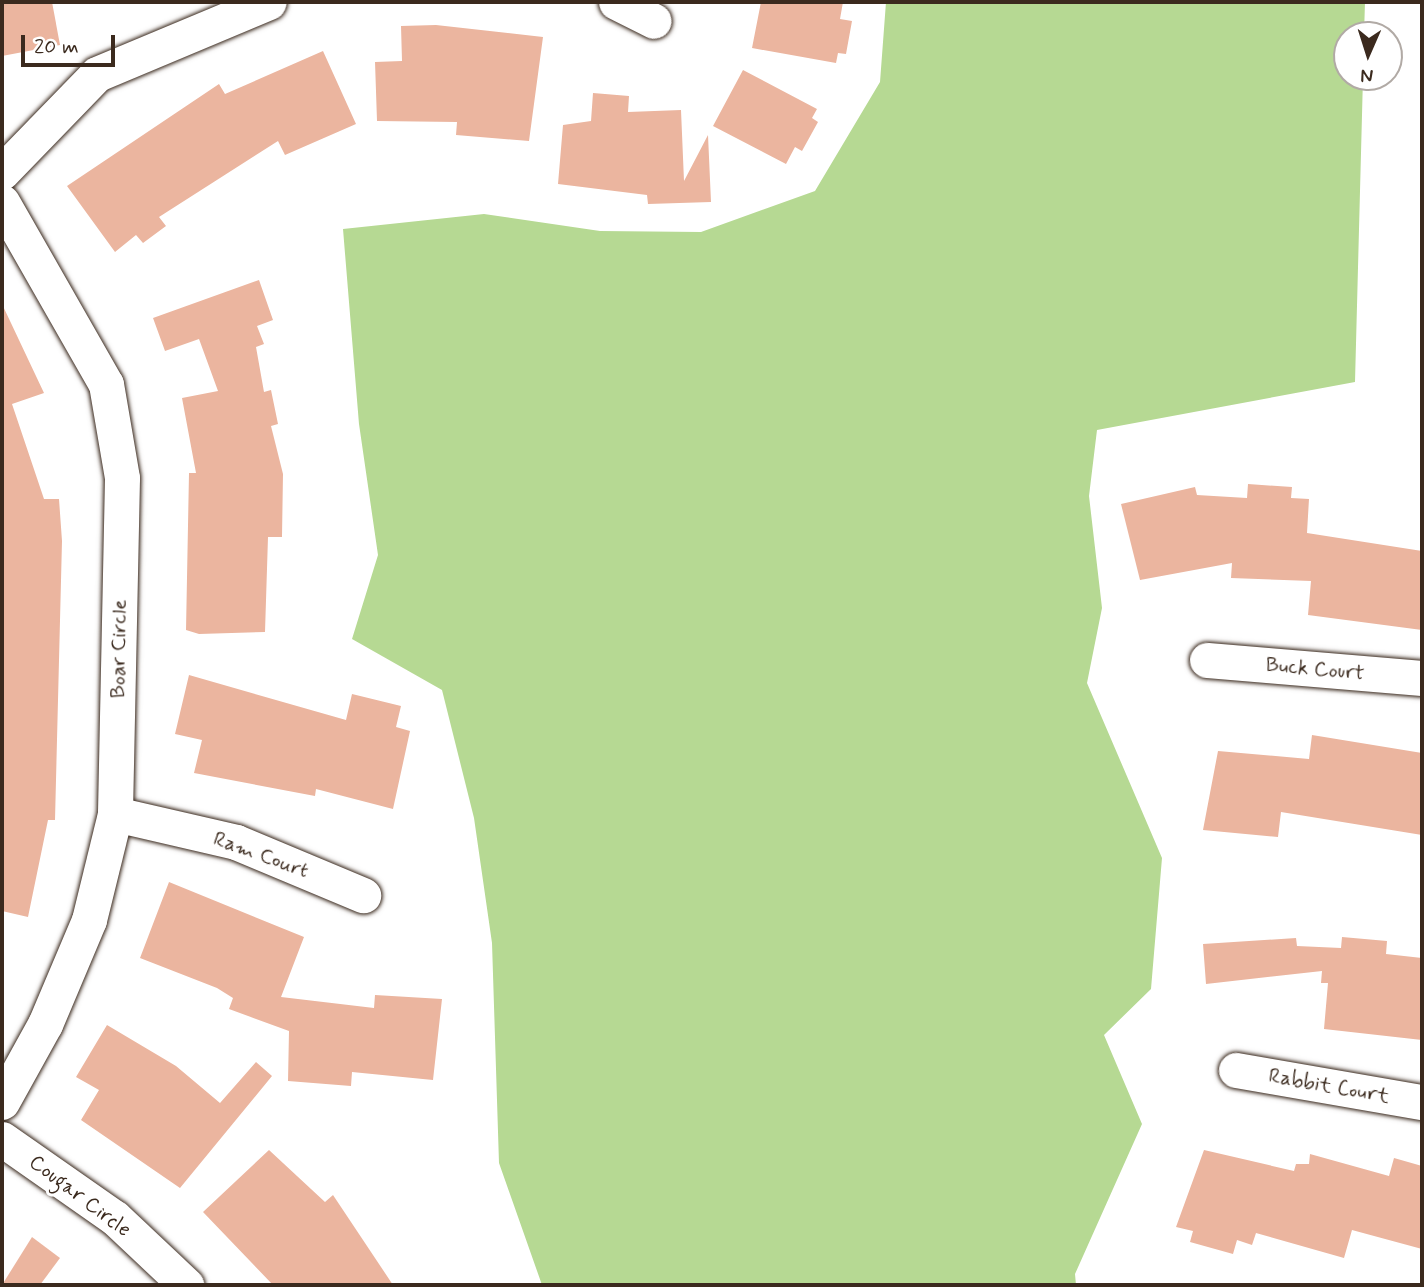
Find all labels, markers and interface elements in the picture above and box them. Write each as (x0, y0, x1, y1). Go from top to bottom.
scale bar (24, 21, 119, 65)
north arrow (1333, 21, 1403, 91)
text: 20 m (34, 33, 79, 61)
text: N (1360, 63, 1374, 88)
street label: Boar Circle (106, 599, 132, 699)
street label: Buck Court (1265, 652, 1365, 686)
street label: Ram Court (210, 826, 312, 884)
street label: Rabbit Court (1268, 1063, 1390, 1109)
street label: Cougar Circle (24, 1150, 136, 1242)

